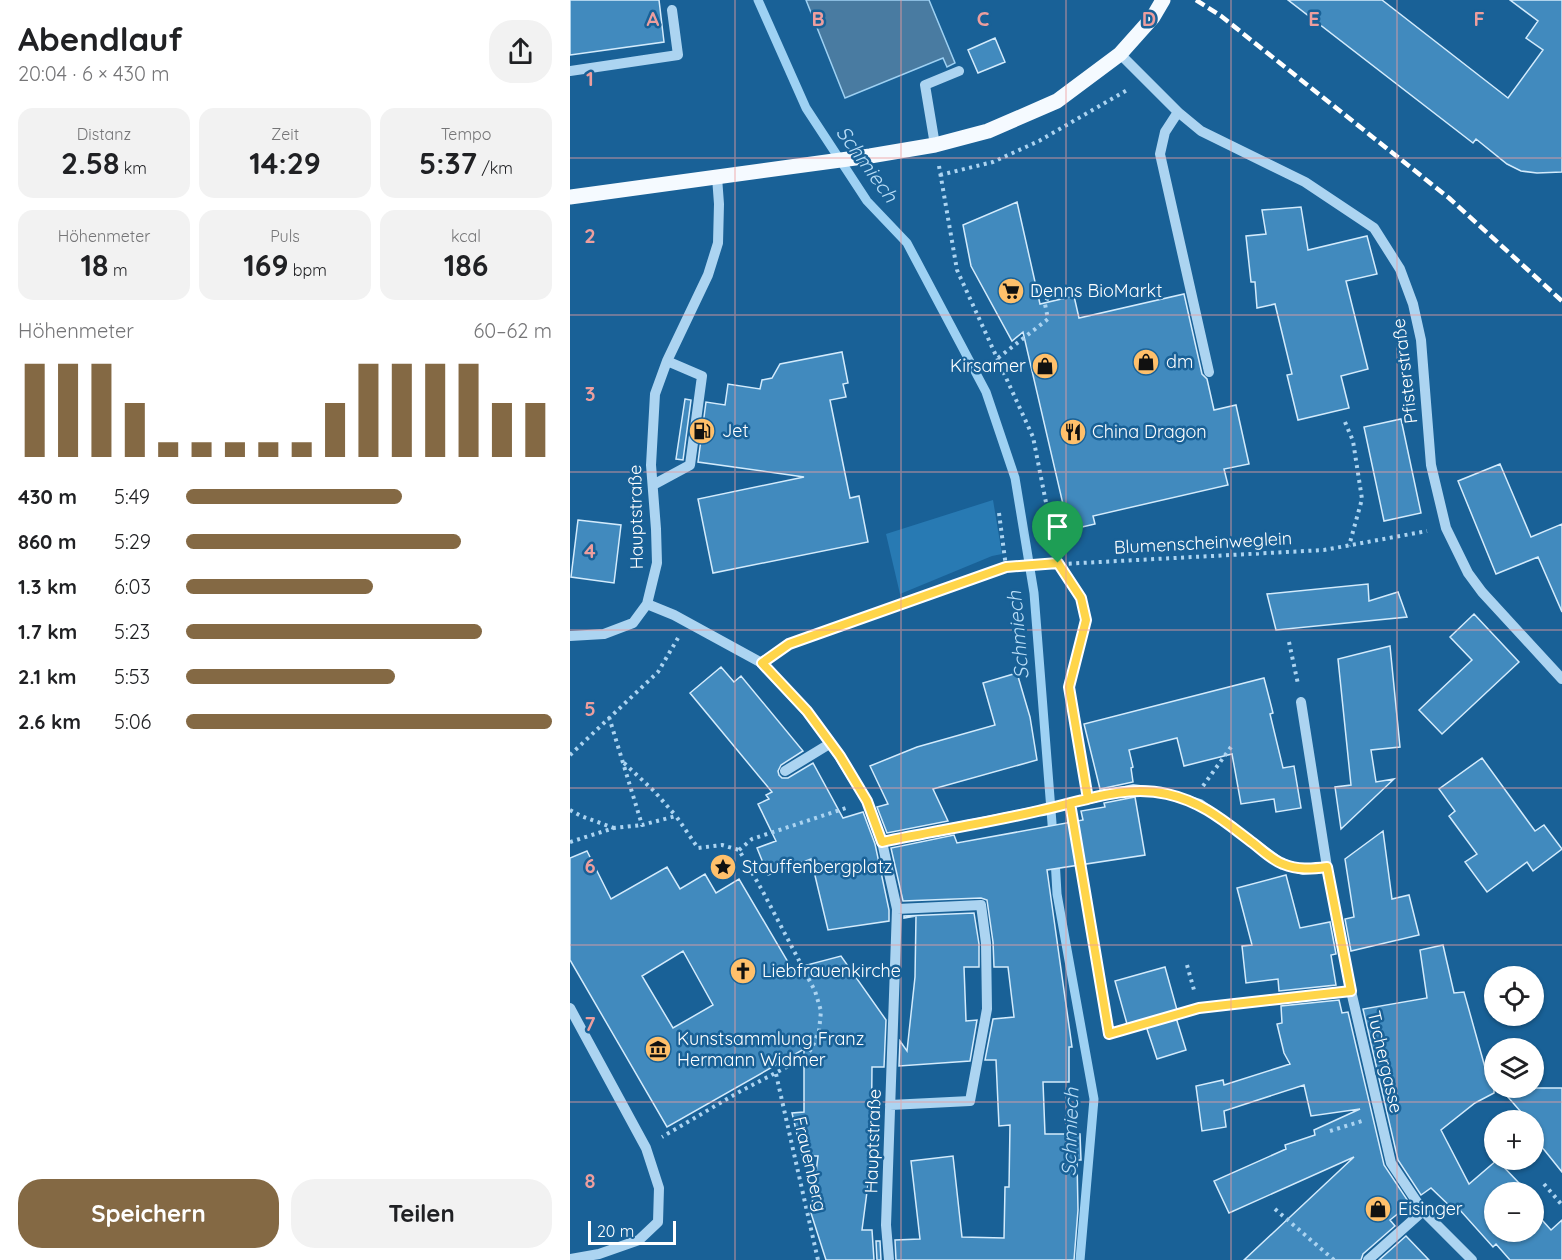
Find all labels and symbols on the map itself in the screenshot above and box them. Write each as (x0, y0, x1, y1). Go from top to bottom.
text: A (647, 6, 660, 31)
text: B (811, 6, 825, 31)
text: C (977, 6, 990, 31)
text: D (1142, 6, 1156, 31)
text: E (1308, 6, 1320, 31)
text: F (1473, 6, 1485, 31)
text: 1 (586, 66, 594, 91)
water label: Schmiech (831, 121, 904, 207)
text: 2 (584, 223, 596, 248)
supermarket icon: Denns BioMarkt (996, 276, 1026, 306)
place label: Denns BioMarkt (1030, 279, 1162, 302)
street label: Pfisterstraße (1387, 317, 1422, 425)
shop icon: dm (1131, 347, 1161, 377)
place label: dm (1166, 350, 1193, 373)
shop icon: Kirsamer (1030, 351, 1060, 381)
place label: Kirsamer (950, 354, 1026, 377)
text: 3 (585, 381, 595, 406)
fuel station icon: Jet (687, 416, 717, 446)
restaurant icon: China Dragon (1058, 417, 1088, 447)
place label: Jet (722, 419, 749, 442)
place label: China Dragon (1092, 420, 1207, 443)
street label: Hauptstraße (623, 465, 648, 569)
pin (1032, 501, 1083, 563)
street label: Blumenscheinweglein (1113, 526, 1293, 559)
text: 4 (584, 538, 596, 563)
water label: Schmiech (1001, 589, 1034, 680)
text: 5 (584, 696, 596, 721)
place icon: Stauffenbergplatz (708, 852, 738, 882)
text: 6 (584, 853, 596, 878)
place label: Stauffenbergplatz (742, 855, 892, 878)
church icon: Liebfrauenkirche (728, 956, 758, 986)
place label: Liebfrauenkirche (762, 959, 901, 982)
street label: Tuchergasse (1363, 1008, 1408, 1115)
text: 7 (585, 1011, 596, 1036)
place label: Kunstsammlung Franz Hermann Widmer (677, 1027, 864, 1071)
museum icon: Kunstsammlung Franz Hermann Widmer (643, 1034, 673, 1064)
water label: Schmiech (1055, 1087, 1084, 1177)
street label: Hauptstraße (859, 1088, 886, 1194)
street label: Frauenberg (788, 1114, 833, 1214)
text: 8 (585, 1168, 596, 1193)
shop icon: Eisinger (1363, 1194, 1393, 1224)
place label: Eisinger (1398, 1197, 1463, 1220)
scale bar (588, 1218, 676, 1246)

